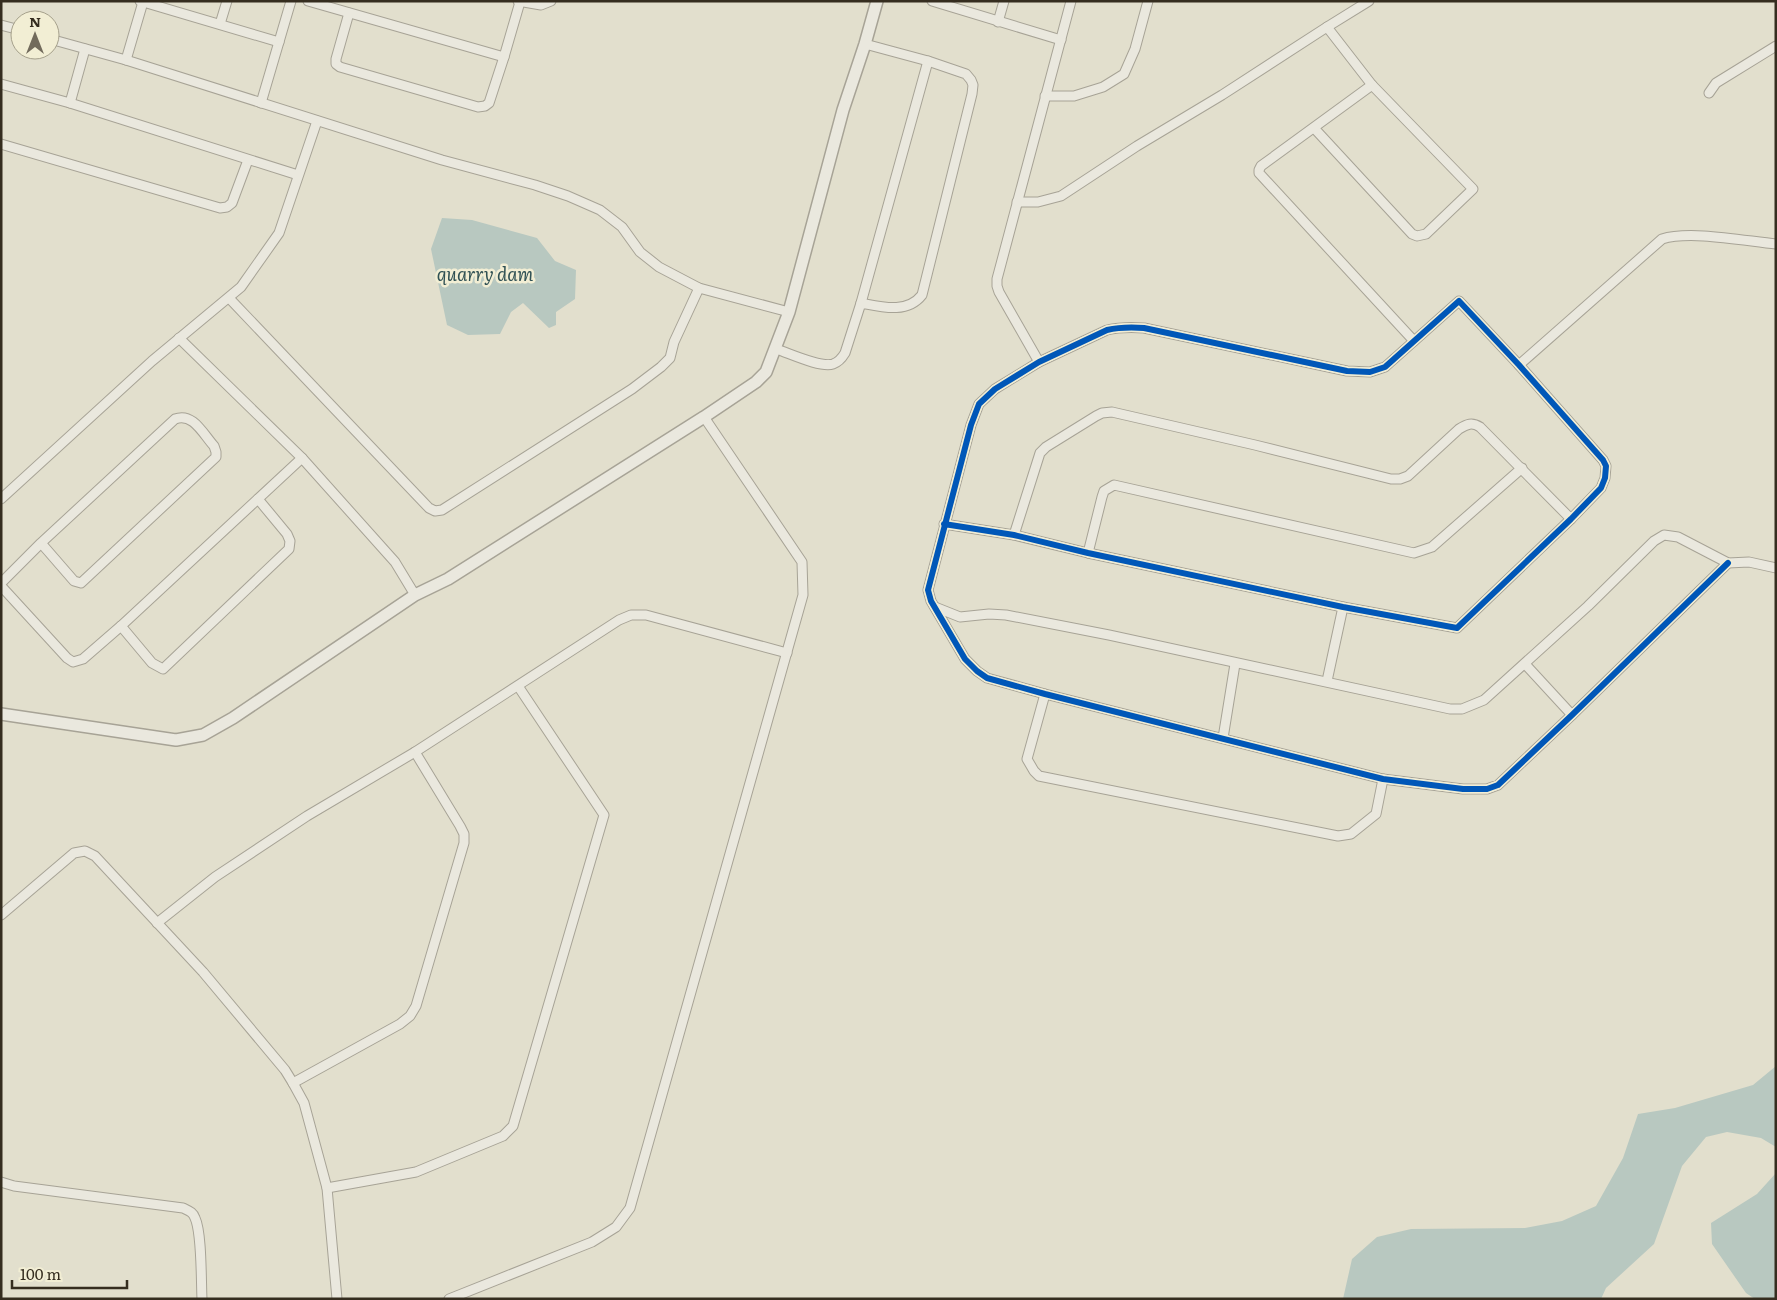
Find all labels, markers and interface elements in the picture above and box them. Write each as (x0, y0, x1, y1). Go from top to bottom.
north arrow (10, 10, 60, 60)
text: N (29, 11, 41, 31)
water label: quarry dam (437, 260, 533, 287)
scale bar (12, 1258, 128, 1290)
text: 100 m (20, 1262, 61, 1285)

